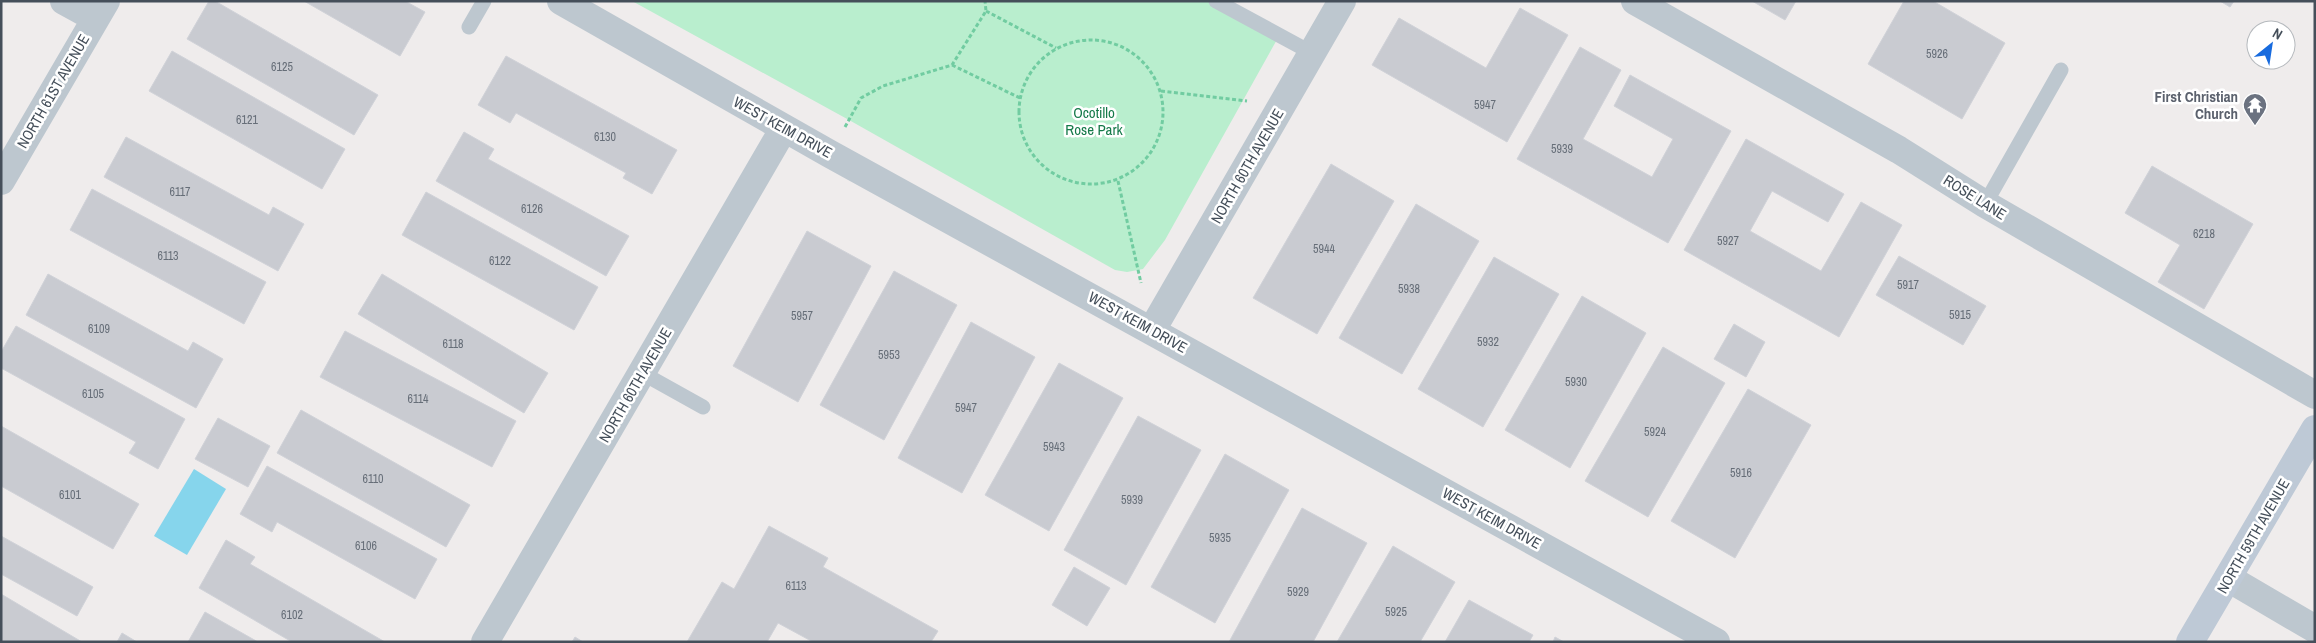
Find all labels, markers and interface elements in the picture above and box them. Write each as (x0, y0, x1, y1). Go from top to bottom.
north arrow (2246, 20, 2296, 70)
text: N (2269, 24, 2286, 44)
street label: NORTH 61ST AVENUE (12, 30, 94, 152)
house number: 5926 (1926, 46, 1948, 62)
house number: 6125 (271, 59, 293, 75)
place label: First Christian Church (2155, 86, 2238, 124)
street label: WEST KEIM DRIVE (730, 91, 836, 163)
temple icon: First Christian Church (2242, 92, 2268, 126)
house number: 5947 (1474, 97, 1496, 113)
park label: Ocotillo Rose Park (1065, 102, 1124, 140)
street label: NORTH 60TH AVENUE (1206, 105, 1288, 227)
house number: 6121 (236, 112, 258, 128)
house number: 6130 (594, 129, 616, 145)
house number: 5939 (1551, 141, 1573, 157)
street label: ROSE LANE (1940, 169, 2010, 225)
house number: 6117 (169, 184, 191, 200)
house number: 6126 (521, 201, 543, 217)
house number: 6218 (2193, 226, 2215, 242)
house number: 5927 (1717, 233, 1739, 249)
house number: 5944 (1313, 241, 1335, 257)
house number: 6113 (157, 248, 179, 264)
house number: 6122 (489, 253, 511, 269)
house number: 5917 (1897, 277, 1919, 293)
house number: 5938 (1398, 281, 1420, 297)
street label: WEST KEIM DRIVE (1085, 286, 1191, 358)
house number: 5915 (1949, 307, 1971, 323)
house number: 5957 (791, 308, 813, 324)
house number: 6109 (88, 321, 110, 337)
street label: NORTH 60TH AVENUE (594, 324, 676, 446)
house number: 5932 (1477, 334, 1499, 350)
house number: 6118 (442, 336, 464, 352)
house number: 5953 (878, 347, 900, 363)
house number: 5930 (1565, 374, 1587, 390)
house number: 6105 (82, 386, 104, 402)
house number: 6114 (407, 391, 429, 407)
house number: 5947 (955, 400, 977, 416)
house number: 5924 (1644, 424, 1666, 440)
house number: 5943 (1043, 439, 1065, 455)
house number: 5916 (1730, 465, 1752, 481)
house number: 6110 (362, 471, 384, 487)
street label: NORTH 59TH AVENUE (2212, 475, 2294, 597)
street label: WEST KEIM DRIVE (1439, 482, 1545, 554)
house number: 6101 (59, 487, 81, 503)
house number: 5939 (1121, 492, 1143, 508)
house number: 5935 (1209, 530, 1231, 546)
house number: 6106 (355, 538, 377, 554)
house number: 6113 (785, 578, 807, 594)
house number: 5929 (1287, 584, 1309, 600)
house number: 5925 (1385, 604, 1407, 620)
house number: 6102 (281, 607, 303, 623)

